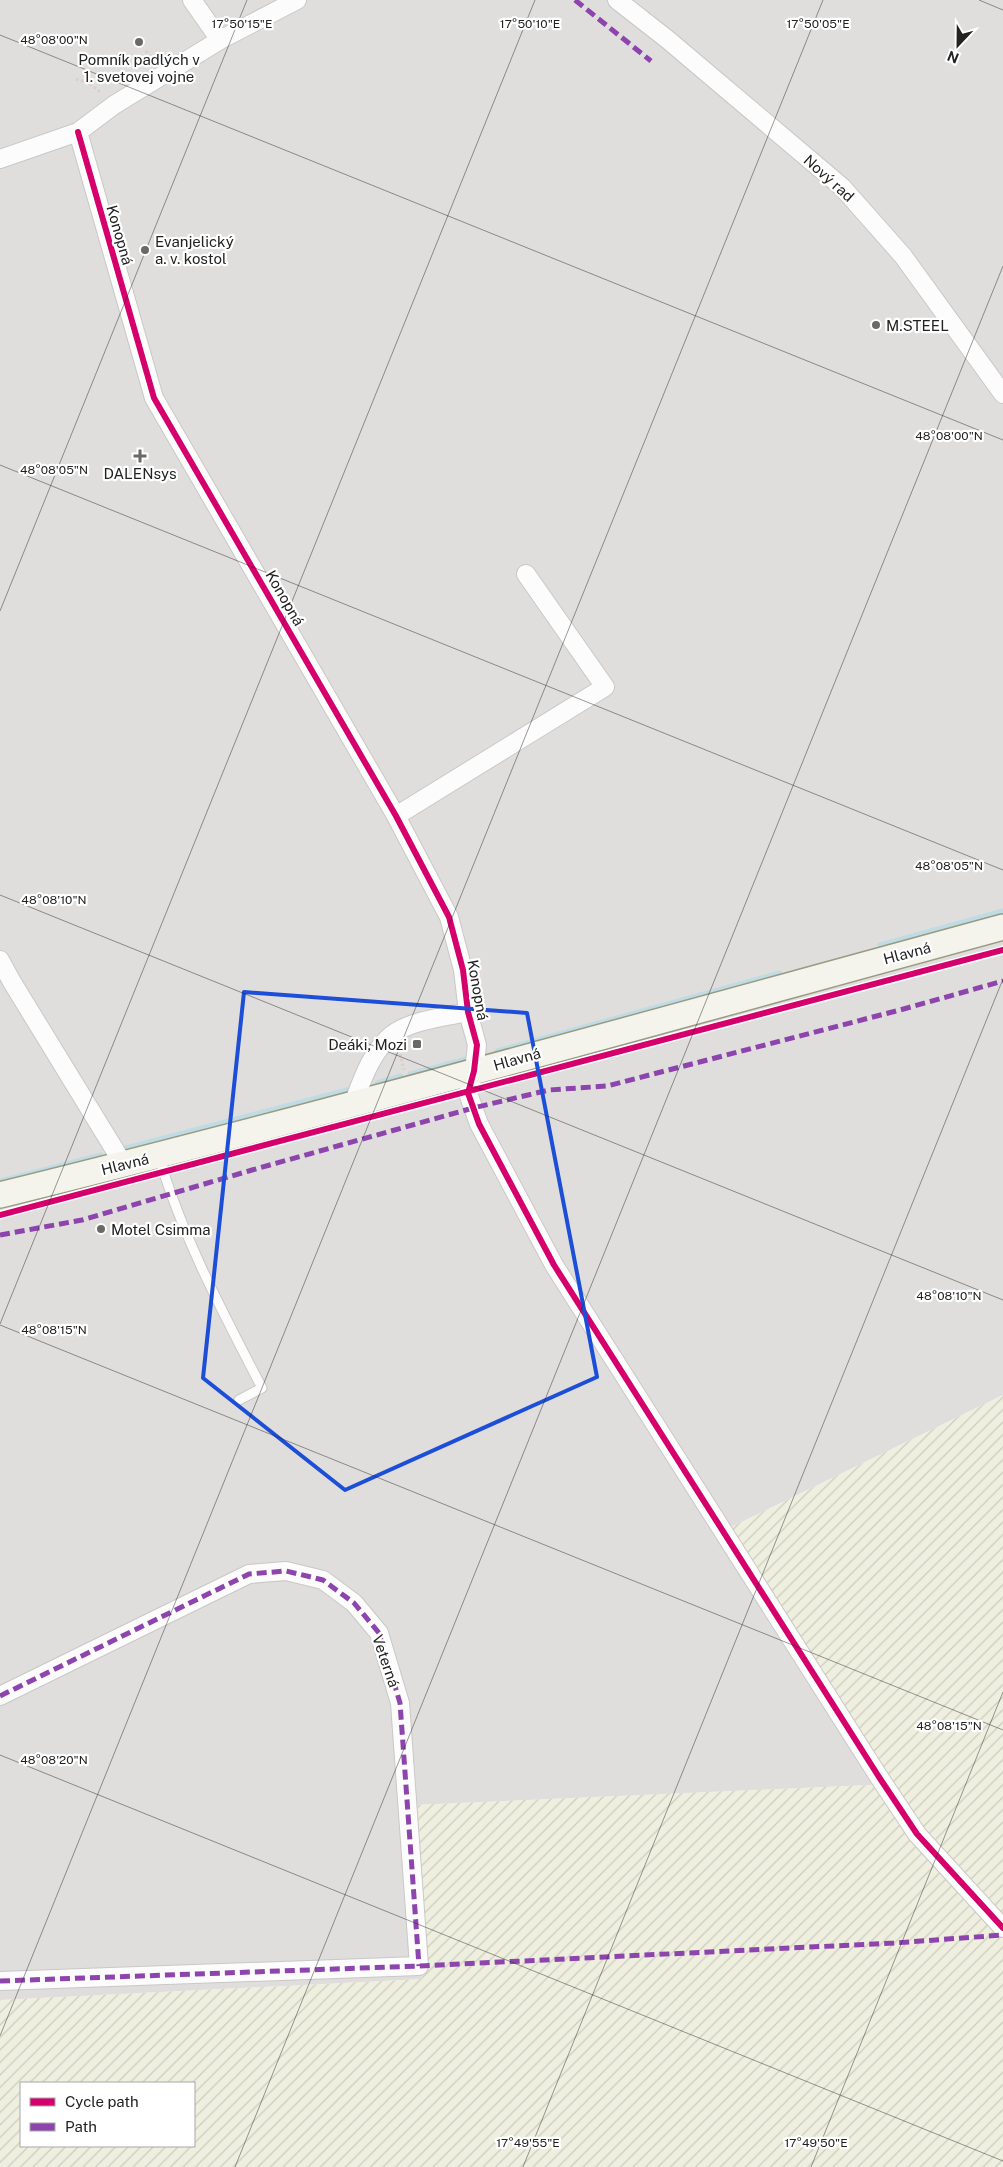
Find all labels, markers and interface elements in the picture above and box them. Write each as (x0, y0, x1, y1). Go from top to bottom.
text: 17°50'15"E (212, 17, 272, 31)
text: 17°50'10"E (500, 17, 560, 31)
text: 17°50'05"E (786, 17, 850, 31)
north arrow (933, 20, 983, 70)
text: 48°08'00"N (20, 33, 88, 47)
marker: Pomník padlých v 1. svetovej vojne (133, 36, 145, 48)
text: N (945, 48, 961, 67)
place label: Pomník padlých v 1. svetovej vojne (78, 51, 200, 85)
street label: Nový rad (800, 151, 858, 205)
street label: Konopná (103, 203, 137, 267)
place label: Evanjelický a. v. kostol (155, 233, 234, 267)
marker: Evanjelický a. v. kostol (139, 244, 151, 256)
place label: M.STEEL (886, 317, 949, 334)
marker: M.STEEL (870, 319, 882, 331)
text: 48°08'00"N (915, 429, 983, 443)
marker: DALENsys (134, 450, 146, 462)
text: 48°08'05"N (20, 463, 88, 477)
place label: DALENsys (103, 465, 177, 482)
street label: Konopná (262, 567, 308, 629)
text: 48°08'05"N (915, 859, 983, 873)
text: 48°08'10"N (21, 893, 87, 907)
street label: Hlavná (881, 939, 933, 967)
street label: Konopná (464, 958, 492, 1022)
place label: Deáki, Mozi (328, 1036, 407, 1053)
marker: Deáki, Mozi (411, 1038, 423, 1050)
street label: Hlavná (491, 1044, 543, 1074)
street label: Hlavná (99, 1150, 151, 1178)
place label: Motel Csimma (111, 1221, 211, 1238)
marker: Motel Csimma (95, 1223, 107, 1235)
text: 48°08'10"N (916, 1289, 982, 1303)
text: 48°08'15"N (21, 1323, 87, 1337)
street label: Veterná (369, 1632, 403, 1690)
text: 48°08'15"N (916, 1719, 982, 1733)
text: 48°08'20"N (20, 1753, 88, 1767)
legend (20, 2082, 195, 2147)
text: Cycle path (65, 2093, 139, 2110)
text: Path (65, 2118, 97, 2135)
text: 17°49'55"E (496, 2136, 560, 2150)
text: 17°49'50"E (784, 2136, 848, 2150)

